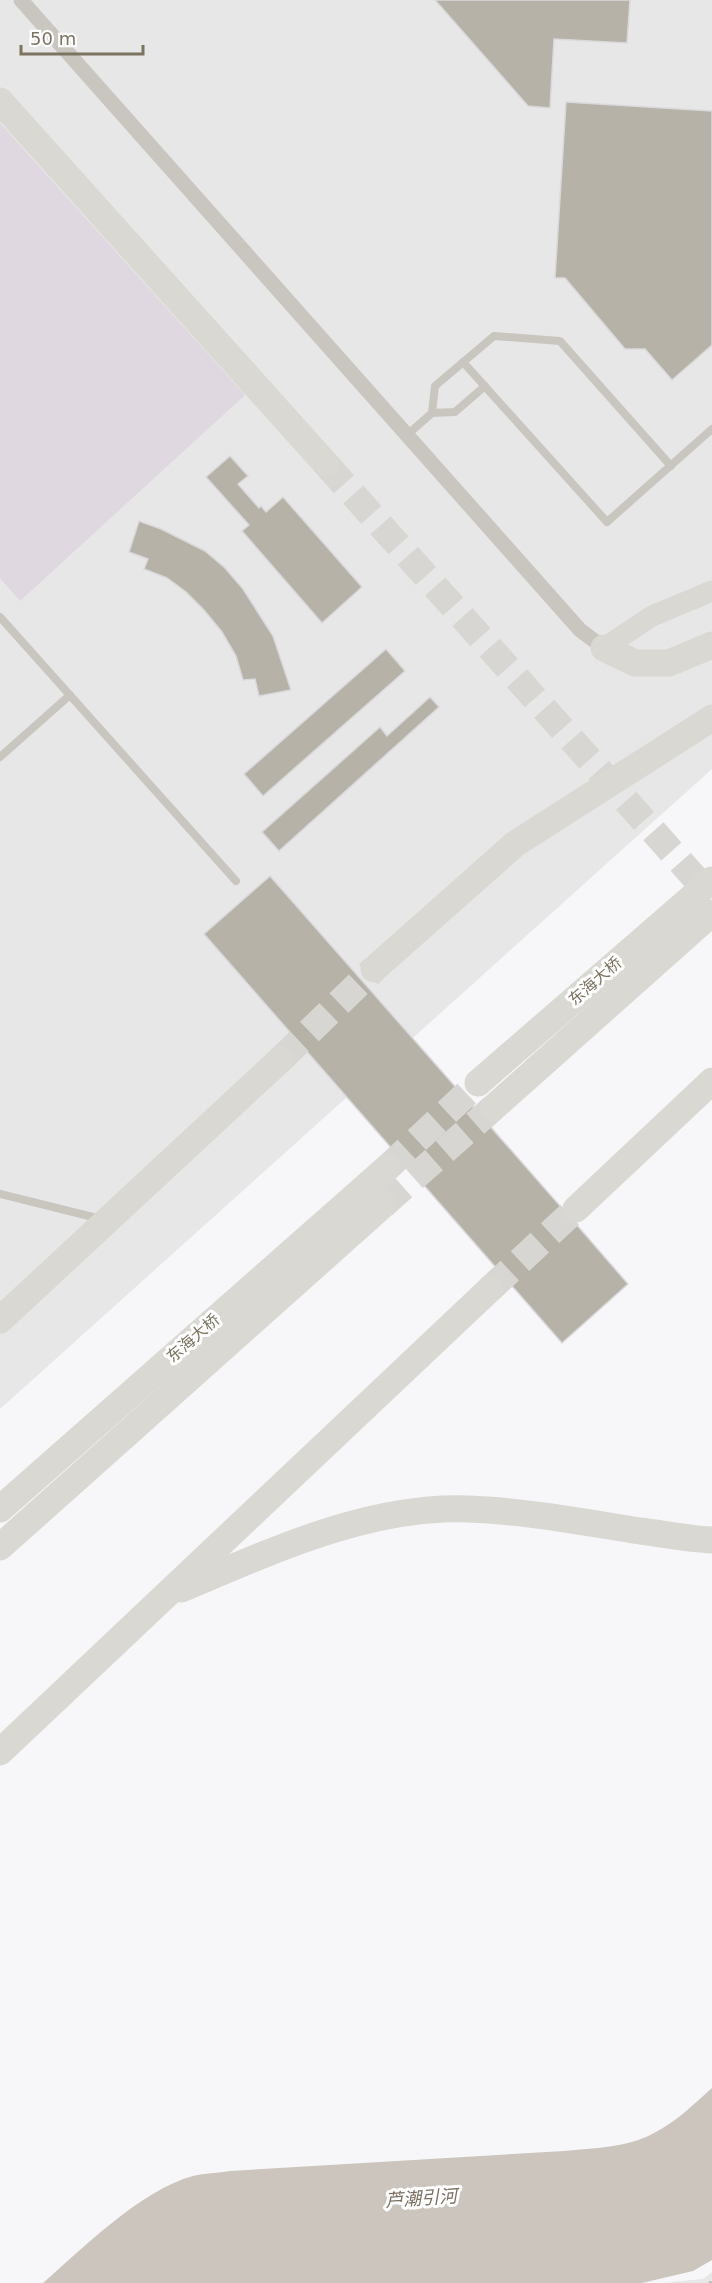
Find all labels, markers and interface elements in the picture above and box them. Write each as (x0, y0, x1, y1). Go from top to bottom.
scale bar (21, 18, 142, 56)
text: 50 m (30, 28, 76, 49)
street label: 东海大桥 (565, 953, 625, 1009)
street label: 东海大桥 (163, 1310, 223, 1366)
water label: 芦潮引河 (384, 2185, 461, 2211)

